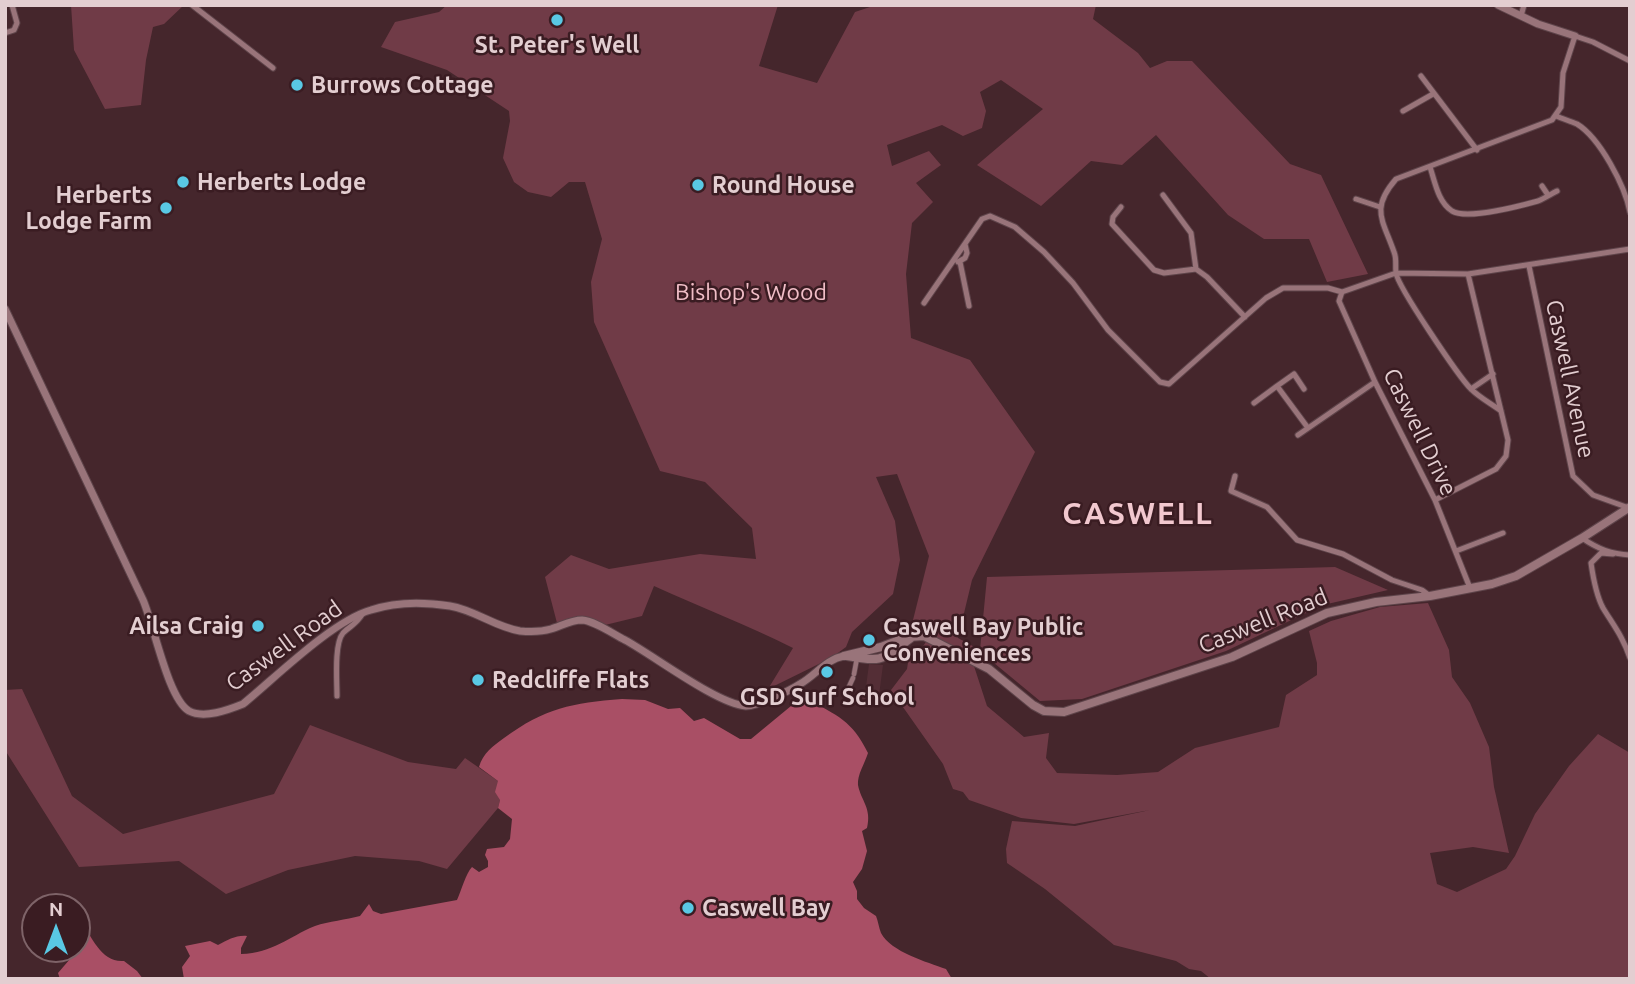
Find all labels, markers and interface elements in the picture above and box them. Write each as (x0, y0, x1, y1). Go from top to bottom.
marker: St. Peter's Well (549, 12, 565, 28)
place label: St. Peter's Well (475, 31, 639, 59)
place label: Burrows Cottage (311, 71, 493, 99)
marker: Burrows Cottage (289, 77, 305, 93)
place label: Herberts Lodge (197, 168, 366, 196)
place label: Round House (712, 171, 855, 199)
marker: Herberts Lodge (175, 174, 191, 190)
marker: Round House (690, 177, 706, 193)
place label: Herberts Lodge Farm (25, 181, 152, 235)
marker: Herberts Lodge Farm (158, 200, 174, 216)
park label: Bishop's Wood (675, 278, 827, 306)
street label: Caswell Avenue (1540, 297, 1600, 461)
street label: Caswell Drive (1377, 364, 1463, 500)
district label: CASWELL (1063, 496, 1213, 532)
street label: Caswell Road (1194, 583, 1332, 659)
street label: Caswell Road (221, 595, 347, 697)
place label: Ailsa Craig (129, 612, 244, 640)
place label: Caswell Bay Public Conveniences (883, 613, 1083, 667)
marker: Ailsa Craig (250, 618, 266, 634)
marker: Caswell Bay Public Conveniences (861, 632, 877, 648)
marker: GSD Surf School (819, 664, 835, 680)
place label: Redcliffe Flats (492, 666, 649, 694)
marker: Redcliffe Flats (470, 672, 486, 688)
place label: GSD Surf School (740, 683, 914, 711)
north arrow (21, 893, 91, 963)
place label: Caswell Bay (702, 894, 830, 922)
text: N (49, 898, 63, 920)
marker: Caswell Bay (680, 900, 696, 916)

